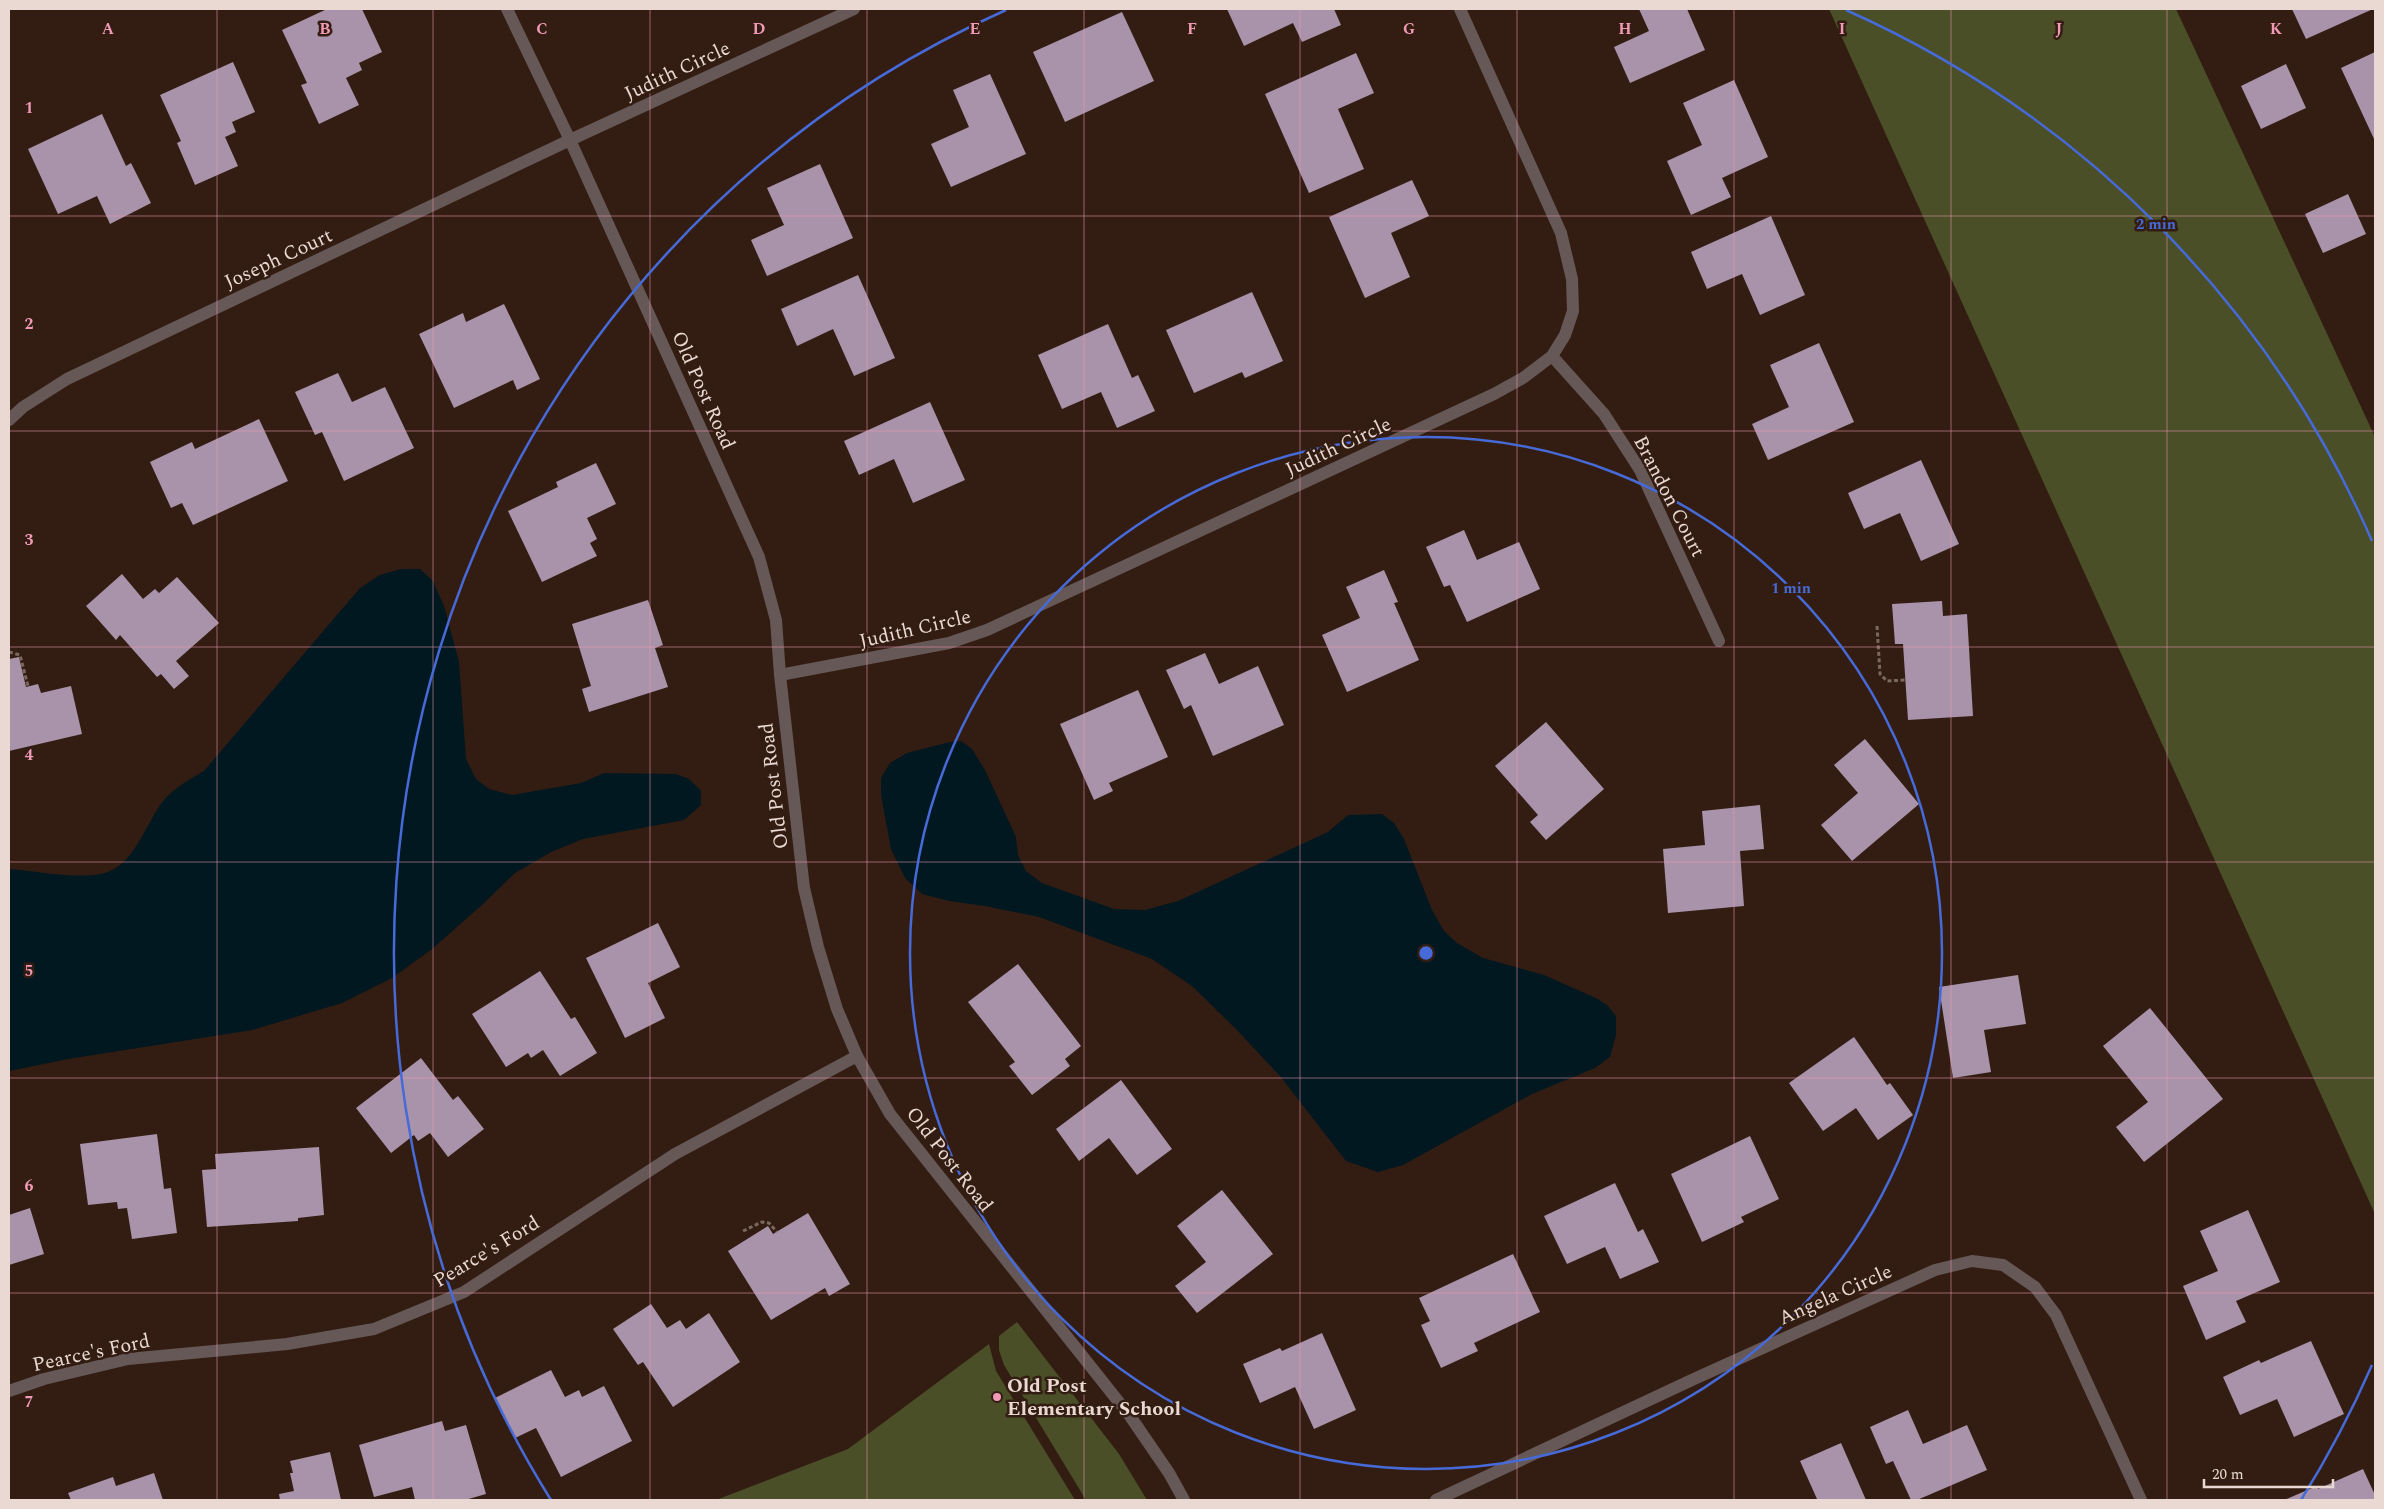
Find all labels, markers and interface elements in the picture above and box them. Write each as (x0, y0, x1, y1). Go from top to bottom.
text: A (102, 17, 115, 41)
text: B (319, 17, 331, 41)
text: C (536, 17, 548, 41)
text: D (753, 17, 766, 41)
text: E (970, 17, 980, 41)
text: F (1187, 17, 1197, 41)
text: G (1403, 17, 1415, 41)
text: H (1618, 17, 1632, 41)
text: I (1839, 17, 1845, 41)
text: J (2056, 17, 2063, 41)
text: K (2270, 17, 2283, 41)
street label: Judith Circle (619, 33, 735, 109)
text: 1 (25, 96, 33, 120)
text: 2 min (2136, 213, 2176, 236)
street label: Joseph Court (219, 221, 337, 297)
text: 2 (25, 312, 34, 336)
street label: Old Post Road (664, 326, 743, 455)
street label: Judith Circle (1280, 409, 1396, 485)
street label: Brandon Court (1626, 430, 1713, 562)
text: 3 (25, 528, 34, 552)
text: 1 min (1771, 577, 1811, 600)
street label: Judith Circle (856, 602, 974, 656)
street label: Old Post Road (751, 721, 797, 851)
text: 4 (25, 743, 34, 767)
centre of rings (1417, 944, 1435, 962)
text: 5 (25, 959, 33, 983)
street label: Old Post Road (898, 1100, 1000, 1219)
text: 6 (25, 1174, 34, 1198)
street label: Pearce's Ford (428, 1208, 545, 1295)
street label: Angela Circle (1774, 1257, 1897, 1333)
street label: Pearce's Ford (30, 1326, 153, 1380)
place label: Old Post Elementary School (1007, 1371, 1181, 1424)
text: 7 (25, 1390, 34, 1414)
marker: Old Post Elementary School (991, 1391, 1003, 1403)
scale bar (2204, 1456, 2333, 1488)
text: 20 m (2212, 1463, 2244, 1486)

